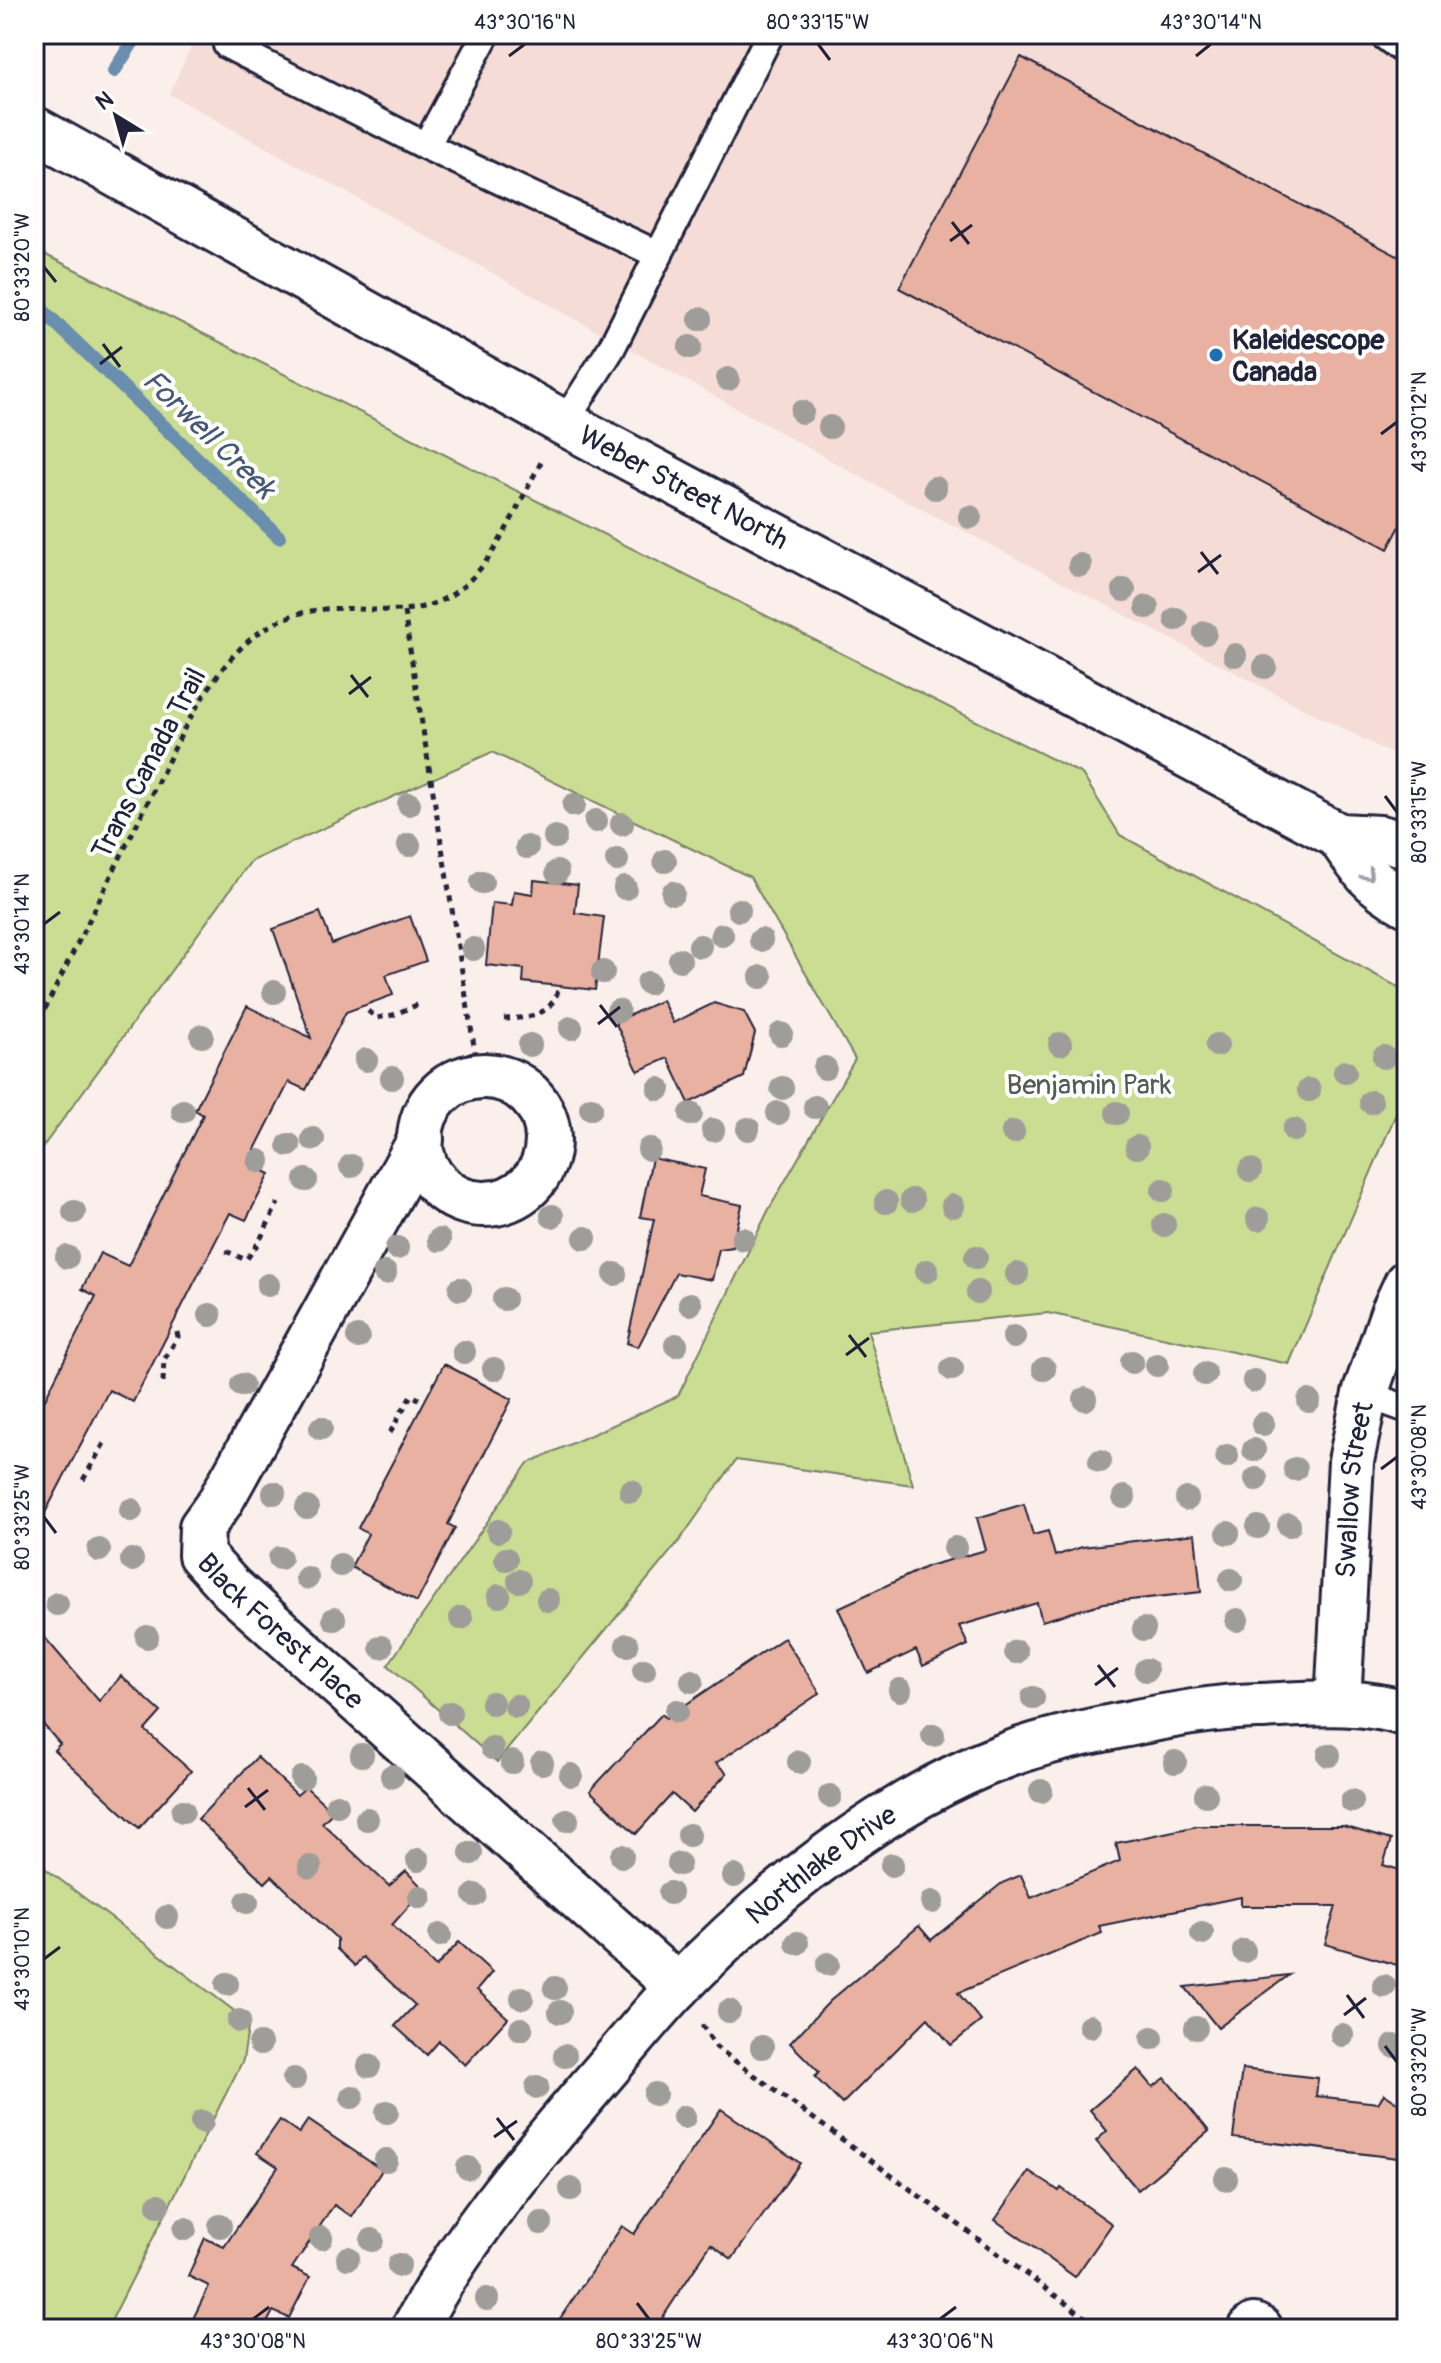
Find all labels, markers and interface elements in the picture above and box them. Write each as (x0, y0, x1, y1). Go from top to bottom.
text: 43°30'16"N (474, 10, 576, 35)
text: 80°33'15"W (767, 10, 869, 35)
text: 43°30'14"N (1160, 10, 1262, 35)
north arrow (76, 76, 156, 156)
text: N (90, 85, 119, 116)
text: 80°33'20"W (10, 213, 35, 321)
place label: Kaleidescope Canada (1232, 323, 1385, 390)
marker: Kaleidescope Canada (1207, 346, 1225, 364)
water label: Forwell Creek (135, 362, 284, 508)
text: 43°30'12"N (1407, 372, 1432, 472)
street label: Weber Street North (573, 418, 794, 558)
street label: Trans Canada Trail (84, 662, 214, 865)
text: 80°33'15"W (1407, 761, 1432, 863)
one-way arrow (1358, 866, 1373, 880)
text: 43°30'14"N (10, 873, 35, 975)
park label: Benjamin Park (1007, 1068, 1172, 1103)
street label: Swallow Street (1329, 1398, 1382, 1579)
text: 43°30'08"N (1407, 1404, 1432, 1510)
text: 80°33'25"W (10, 1464, 35, 1570)
street label: Black Forest Place (189, 1546, 371, 1717)
street label: Northlake Drive (739, 1797, 903, 1933)
text: 43°30'10"N (10, 1907, 35, 2011)
text: 80°33'20"W (1407, 2008, 1432, 2116)
text: 43°30'08"N (200, 2329, 306, 2354)
text: 80°33'25"W (596, 2329, 702, 2354)
text: 43°30'06"N (886, 2329, 994, 2354)

